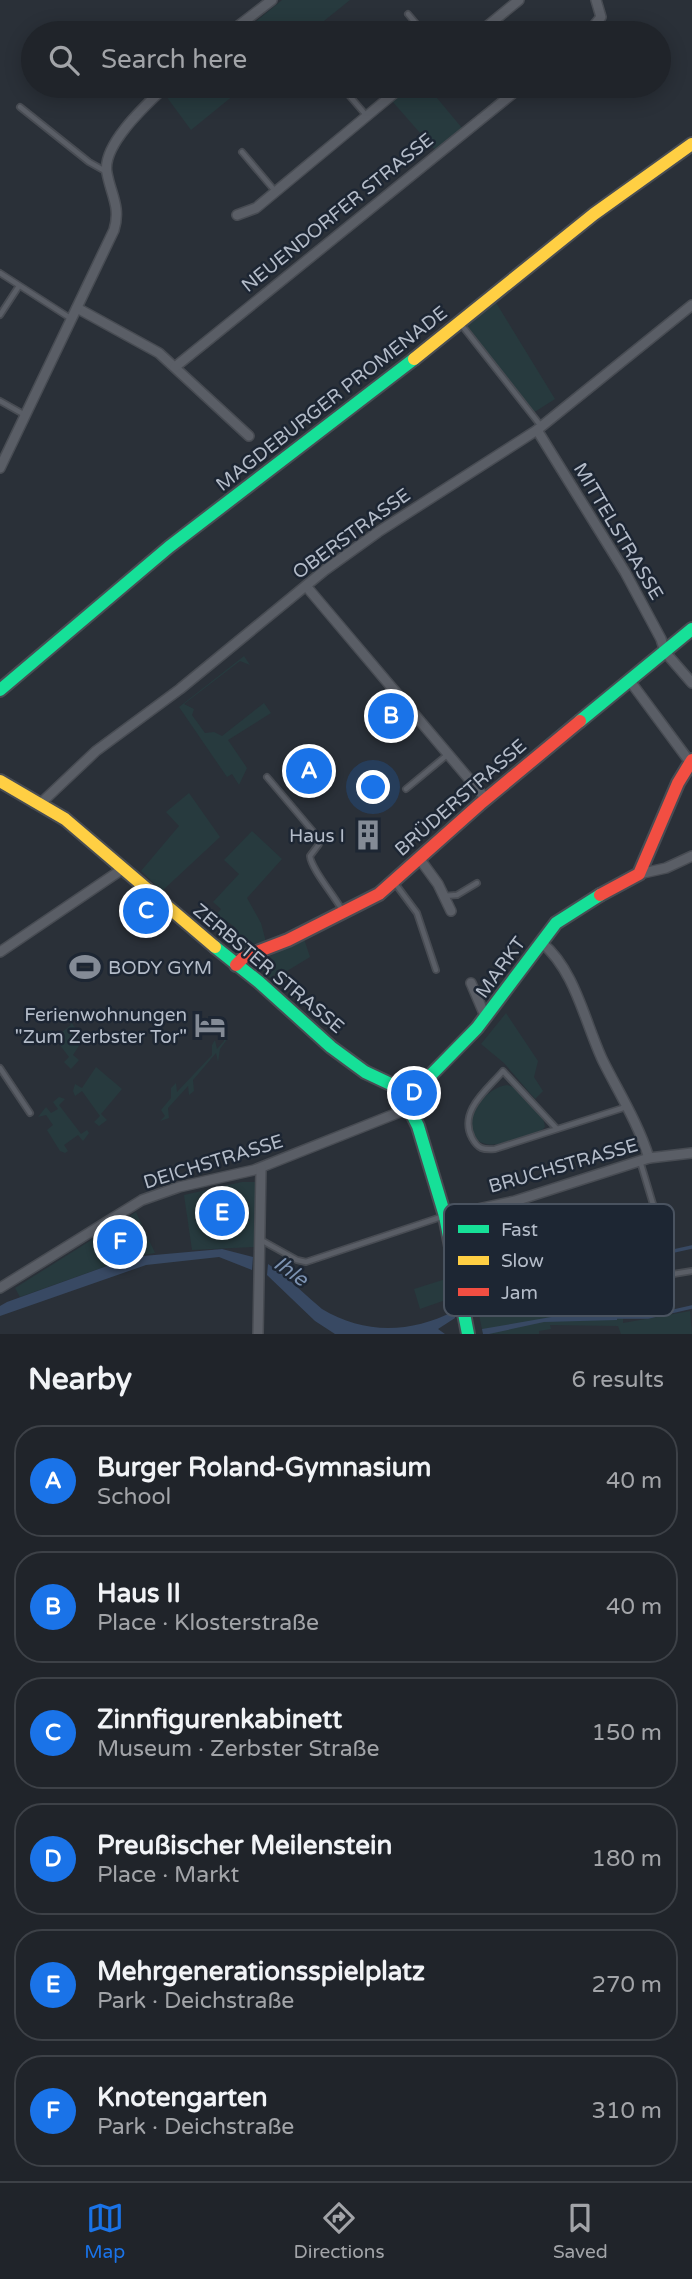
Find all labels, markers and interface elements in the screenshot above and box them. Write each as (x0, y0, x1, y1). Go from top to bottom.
search box (21, 21, 671, 98)
icon: search (45, 41, 83, 79)
text: Search here (101, 44, 247, 75)
street label: NEUENDORFER STRASSE (237, 129, 438, 297)
street label: MAGDEBURGER PROMENADE (212, 302, 452, 496)
street label: MITTELSTRASSE (569, 459, 668, 604)
street label: OBERSTRASSE (288, 484, 415, 584)
pin: B (368, 690, 414, 742)
street label: BRÜDERSTRASSE (390, 735, 531, 861)
pin: A (286, 745, 332, 797)
your location (356, 770, 390, 804)
building icon: Haus I (351, 818, 385, 852)
place label: Haus I (289, 825, 345, 847)
pin: C (123, 885, 169, 937)
street label: ZERBSTER STRASSE (189, 899, 348, 1038)
street label: MARKT (471, 932, 531, 1003)
sports icon: BODY GYM (68, 950, 102, 984)
place label: BODY GYM (108, 957, 212, 979)
place label: Ferienwohnungen "Zum Zerbster Tor" (15, 1004, 187, 1048)
hotel icon: Ferienwohnungen "Zum Zerbster Tor" (193, 1008, 227, 1042)
pin: D (391, 1067, 437, 1119)
street label: DEICHSTRASSE (141, 1130, 286, 1194)
street label: BRUCHSTRASSE (486, 1134, 641, 1198)
pin: E (199, 1187, 245, 1239)
legend (444, 1204, 674, 1316)
pin: F (97, 1216, 143, 1268)
text: Fast (501, 1219, 538, 1241)
text: Slow (501, 1250, 544, 1272)
water label: Ihle (269, 1251, 313, 1293)
text: Jam (501, 1282, 538, 1304)
text: Nearby (28, 1361, 132, 1398)
text: 6 results (571, 1366, 664, 1394)
text: Burger Roland-Gymnasium (97, 1452, 431, 1483)
text: A (44, 1467, 62, 1495)
text: 40 m (606, 1467, 662, 1495)
text: School (97, 1483, 171, 1511)
text: Haus II (97, 1578, 181, 1609)
text: B (45, 1593, 61, 1621)
text: 40 m (606, 1593, 662, 1621)
text: Place · Klosterstraße (97, 1609, 319, 1637)
text: Zinnfigurenkabinett (97, 1704, 342, 1735)
text: C (45, 1719, 61, 1747)
text: 150 m (592, 1719, 662, 1747)
text: Museum · Zerbster Straße (97, 1735, 380, 1763)
text: Preußischer Meilenstein (97, 1830, 392, 1861)
text: D (44, 1845, 62, 1873)
text: 180 m (592, 1845, 662, 1873)
text: Place · Markt (97, 1861, 239, 1889)
text: Mehrgenerationsspielplatz (97, 1956, 425, 1987)
text: E (46, 1971, 60, 1999)
text: 270 m (592, 1971, 662, 1999)
text: Park · Deichstraße (97, 1987, 294, 2015)
text: Knotengarten (97, 2082, 268, 2113)
text: F (46, 2097, 60, 2125)
text: 310 m (592, 2097, 662, 2125)
text: Park · Deichstraße (97, 2113, 294, 2141)
tab: Map (84, 2199, 125, 2263)
tab: Directions (294, 2199, 385, 2263)
tab: Saved (553, 2199, 608, 2263)

